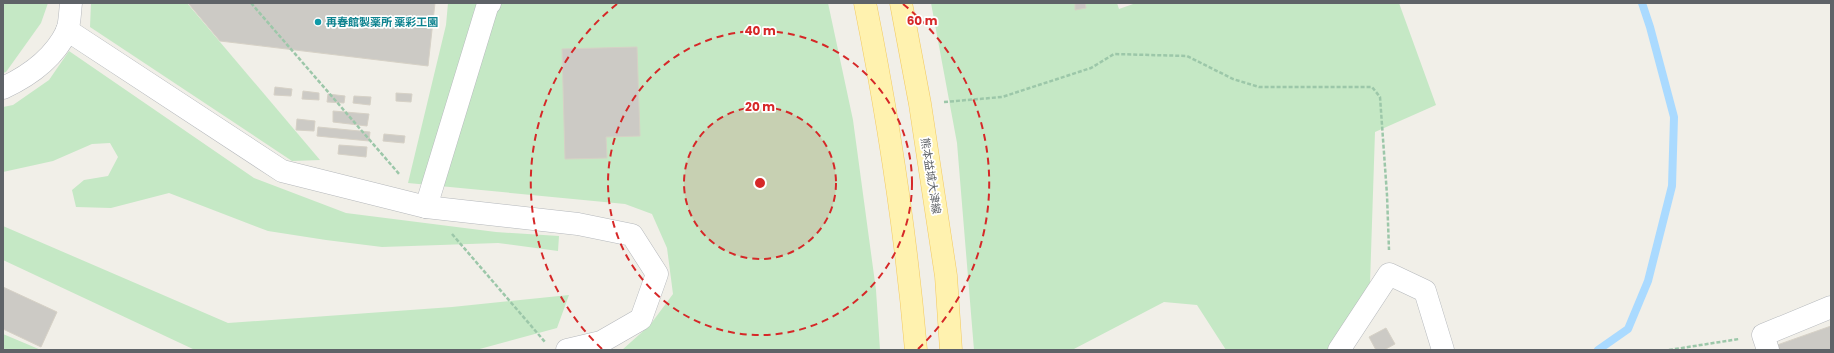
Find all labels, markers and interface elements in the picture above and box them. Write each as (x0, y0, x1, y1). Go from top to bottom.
text: 60 m (907, 12, 938, 29)
place label: 再春館製薬所 薬彩工園 (326, 14, 438, 30)
marker: 再春館製薬所 薬彩工園 (313, 17, 323, 27)
text: 40 m (744, 22, 776, 39)
text: 20 m (745, 98, 775, 115)
street label: 熊本益城大津線 (917, 137, 945, 215)
centre of rings (753, 176, 767, 190)

